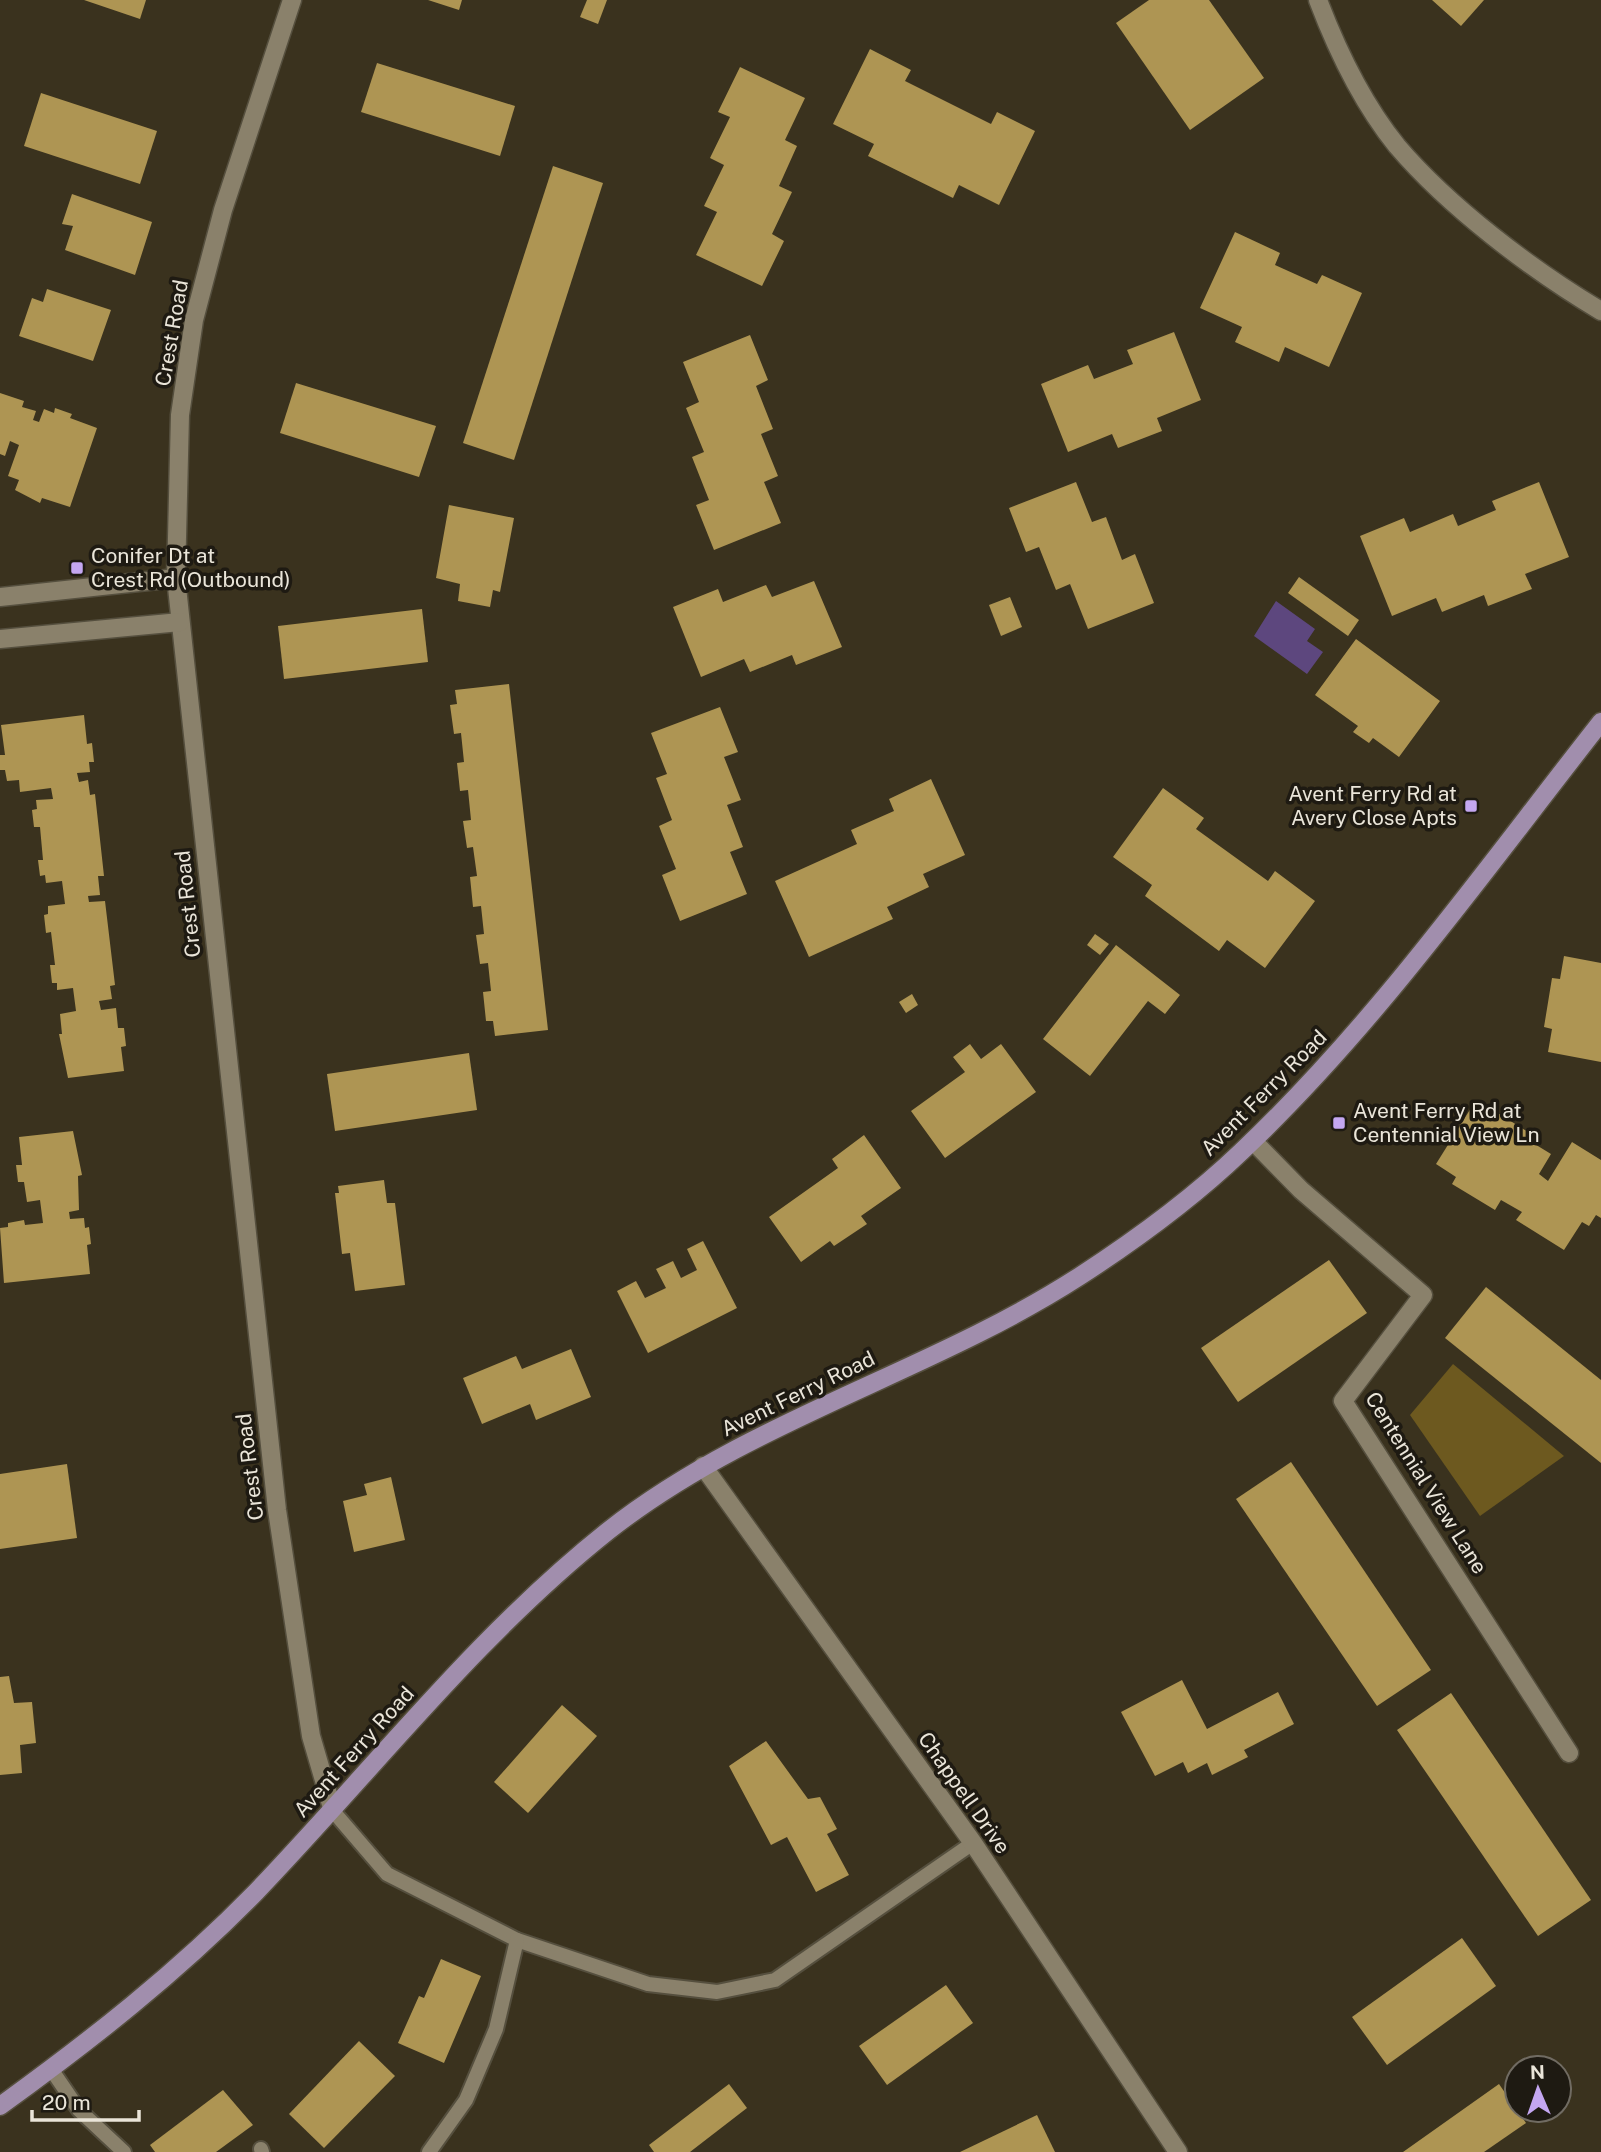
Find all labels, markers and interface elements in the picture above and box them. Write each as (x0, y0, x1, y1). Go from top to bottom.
street label: Crest Road (150, 278, 193, 388)
place label: Conifer Dt at Crest Rd (Outbound) (91, 543, 290, 592)
marker: Conifer Dt at Crest Rd (Outbound) (69, 560, 85, 576)
place label: Avent Ferry Rd at Avery Close Apts (1288, 781, 1457, 830)
marker: Avent Ferry Rd at Avery Close Apts (1463, 798, 1479, 814)
street label: Crest Road (169, 849, 206, 959)
street label: Avent Ferry Road (1196, 1025, 1332, 1161)
place label: Avent Ferry Rd at Centennial View Ln (1353, 1098, 1540, 1147)
marker: Avent Ferry Rd at Centennial View Ln (1331, 1115, 1347, 1131)
street label: Avent Ferry Road (717, 1346, 879, 1442)
street label: Centennial View Lane (1360, 1387, 1493, 1578)
street label: Crest Road (231, 1412, 268, 1522)
street label: Avent Ferry Road (288, 1681, 419, 1822)
street label: Chappell Drive (913, 1727, 1016, 1858)
north arrow (1503, 2054, 1573, 2124)
text: N (1530, 2061, 1545, 2083)
scale bar (32, 2078, 138, 2122)
text: 20 m (42, 2090, 91, 2115)

